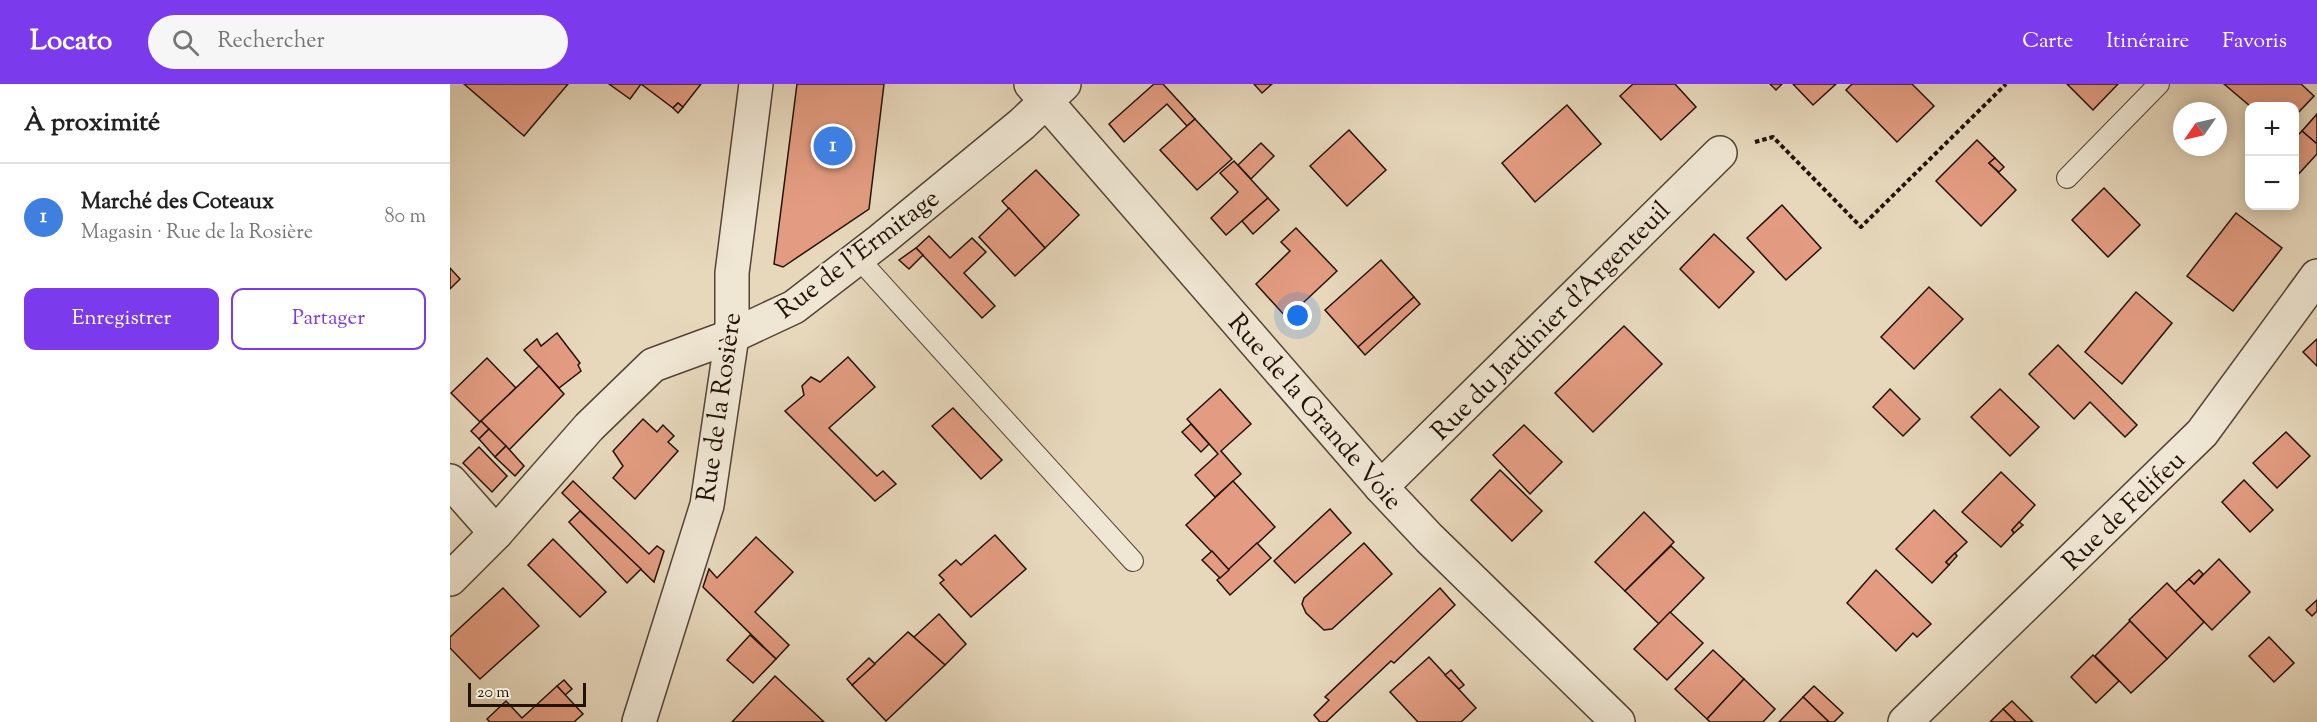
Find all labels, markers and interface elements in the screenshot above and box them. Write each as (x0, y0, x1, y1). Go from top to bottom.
search box (148, 15, 568, 69)
text: Locato (30, 22, 112, 62)
icon: search (169, 26, 202, 59)
text: Rechercher (217, 26, 325, 58)
text: Carte (2022, 27, 2073, 57)
text: Itinéraire (2106, 27, 2189, 57)
text: Favoris (2222, 27, 2287, 57)
north arrow (2173, 102, 2227, 156)
map controls (2245, 102, 2299, 210)
button: + (2245, 102, 2299, 156)
text: À proximité (24, 105, 160, 142)
pin: 1 (814, 124, 853, 168)
button: − (2245, 156, 2299, 210)
street label: Rue de l'Ermitage (769, 181, 948, 329)
text: Marché des Coteaux (81, 187, 274, 219)
street label: Rue du Jardinier d'Argenteuil (1424, 194, 1680, 450)
text: 1 (40, 203, 47, 232)
text: 80 m (385, 203, 426, 232)
text: Magasin · Rue de la Rosière (81, 219, 313, 248)
button: Enregistrer (24, 288, 219, 350)
button: Partager (231, 288, 426, 350)
your location (1283, 301, 1312, 330)
street label: Rue de la Grande Voie (1218, 306, 1410, 519)
street label: Rue de la Rosière (689, 310, 752, 504)
street label: Rue de Felifeu (2055, 443, 2195, 580)
scale bar (468, 680, 586, 708)
text: 20 m (477, 682, 510, 705)

